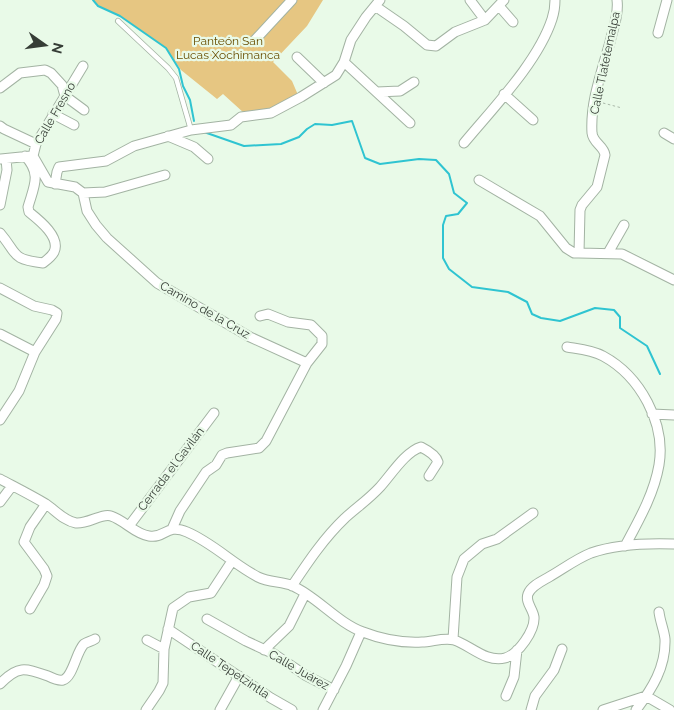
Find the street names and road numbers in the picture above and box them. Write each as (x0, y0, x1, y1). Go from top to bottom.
street label: Calle Tlatetemalpa (587, 10, 623, 116)
street label: Calle Fresno (32, 80, 78, 146)
street label: Camino de la Cruz (158, 279, 253, 341)
street label: Cerrada el Gavilán (135, 424, 207, 514)
street label: Calle Tepetzintla (188, 639, 272, 701)
street label: Calle Juárez (266, 647, 332, 693)

